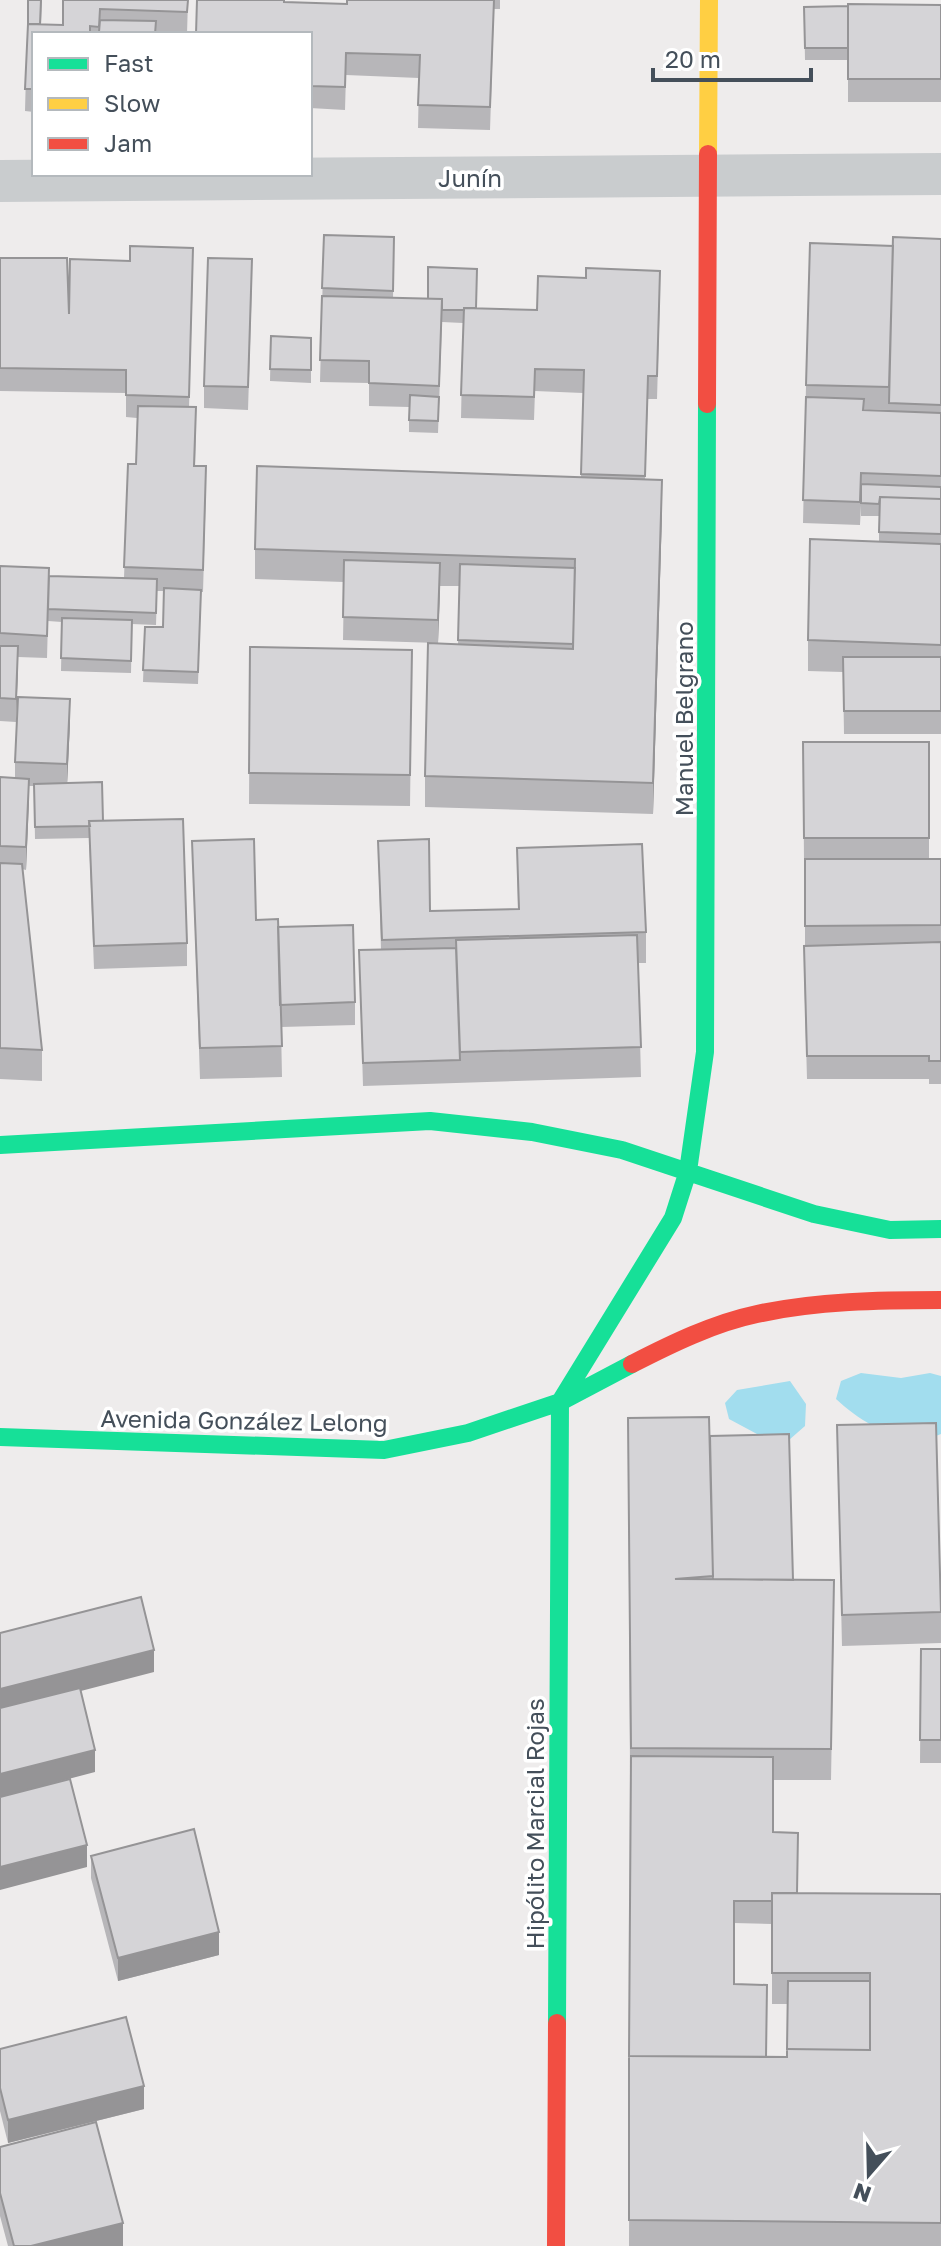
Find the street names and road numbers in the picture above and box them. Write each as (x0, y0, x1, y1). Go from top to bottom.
street label: Junín (438, 163, 502, 192)
street label: Manuel Belgrano (669, 621, 698, 817)
street label: Avenida González Lelong (100, 1403, 388, 1437)
street label: Hipólito Marcial Rojas (520, 1698, 549, 1950)

